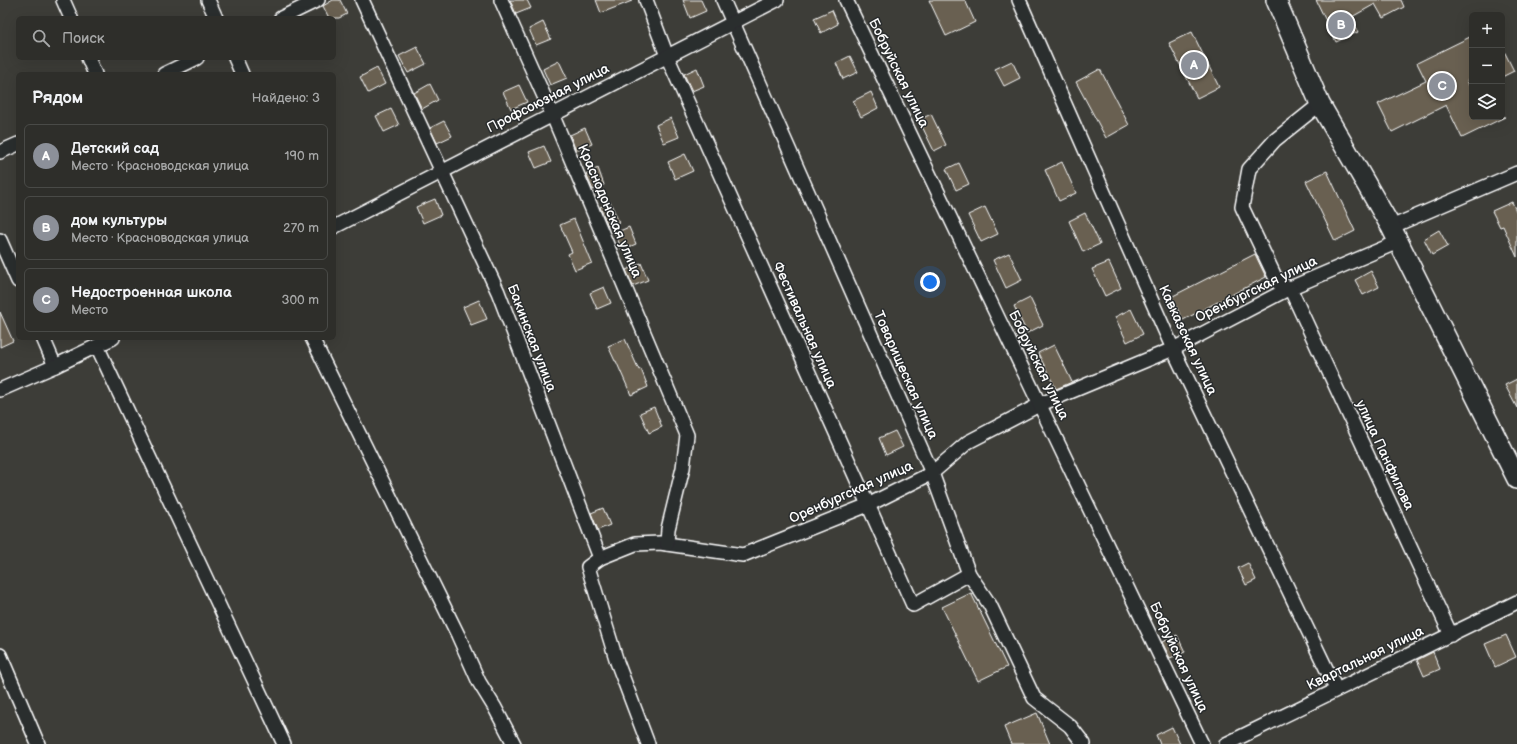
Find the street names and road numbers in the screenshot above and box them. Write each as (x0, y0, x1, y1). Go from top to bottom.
street label: Бобруйская улица (865, 15, 933, 131)
street label: Профсоюзная улица (484, 59, 613, 136)
street label: Краснодонская улица (574, 142, 646, 281)
street label: Оренбургская улица (1192, 252, 1320, 326)
street label: Фестивальная улица (769, 259, 841, 392)
street label: Бакинская улица (504, 282, 561, 395)
street label: Кавказская улица (1155, 282, 1221, 398)
street label: Бобруйская улица (1005, 307, 1073, 423)
street label: Товарищеская улица (870, 308, 942, 442)
street label: улица Панфилова (1352, 397, 1418, 513)
street label: Оренбургская улица (787, 457, 916, 527)
street label: Бобруйская улица (1146, 599, 1212, 715)
street label: Квартальная улица (1304, 622, 1427, 694)

